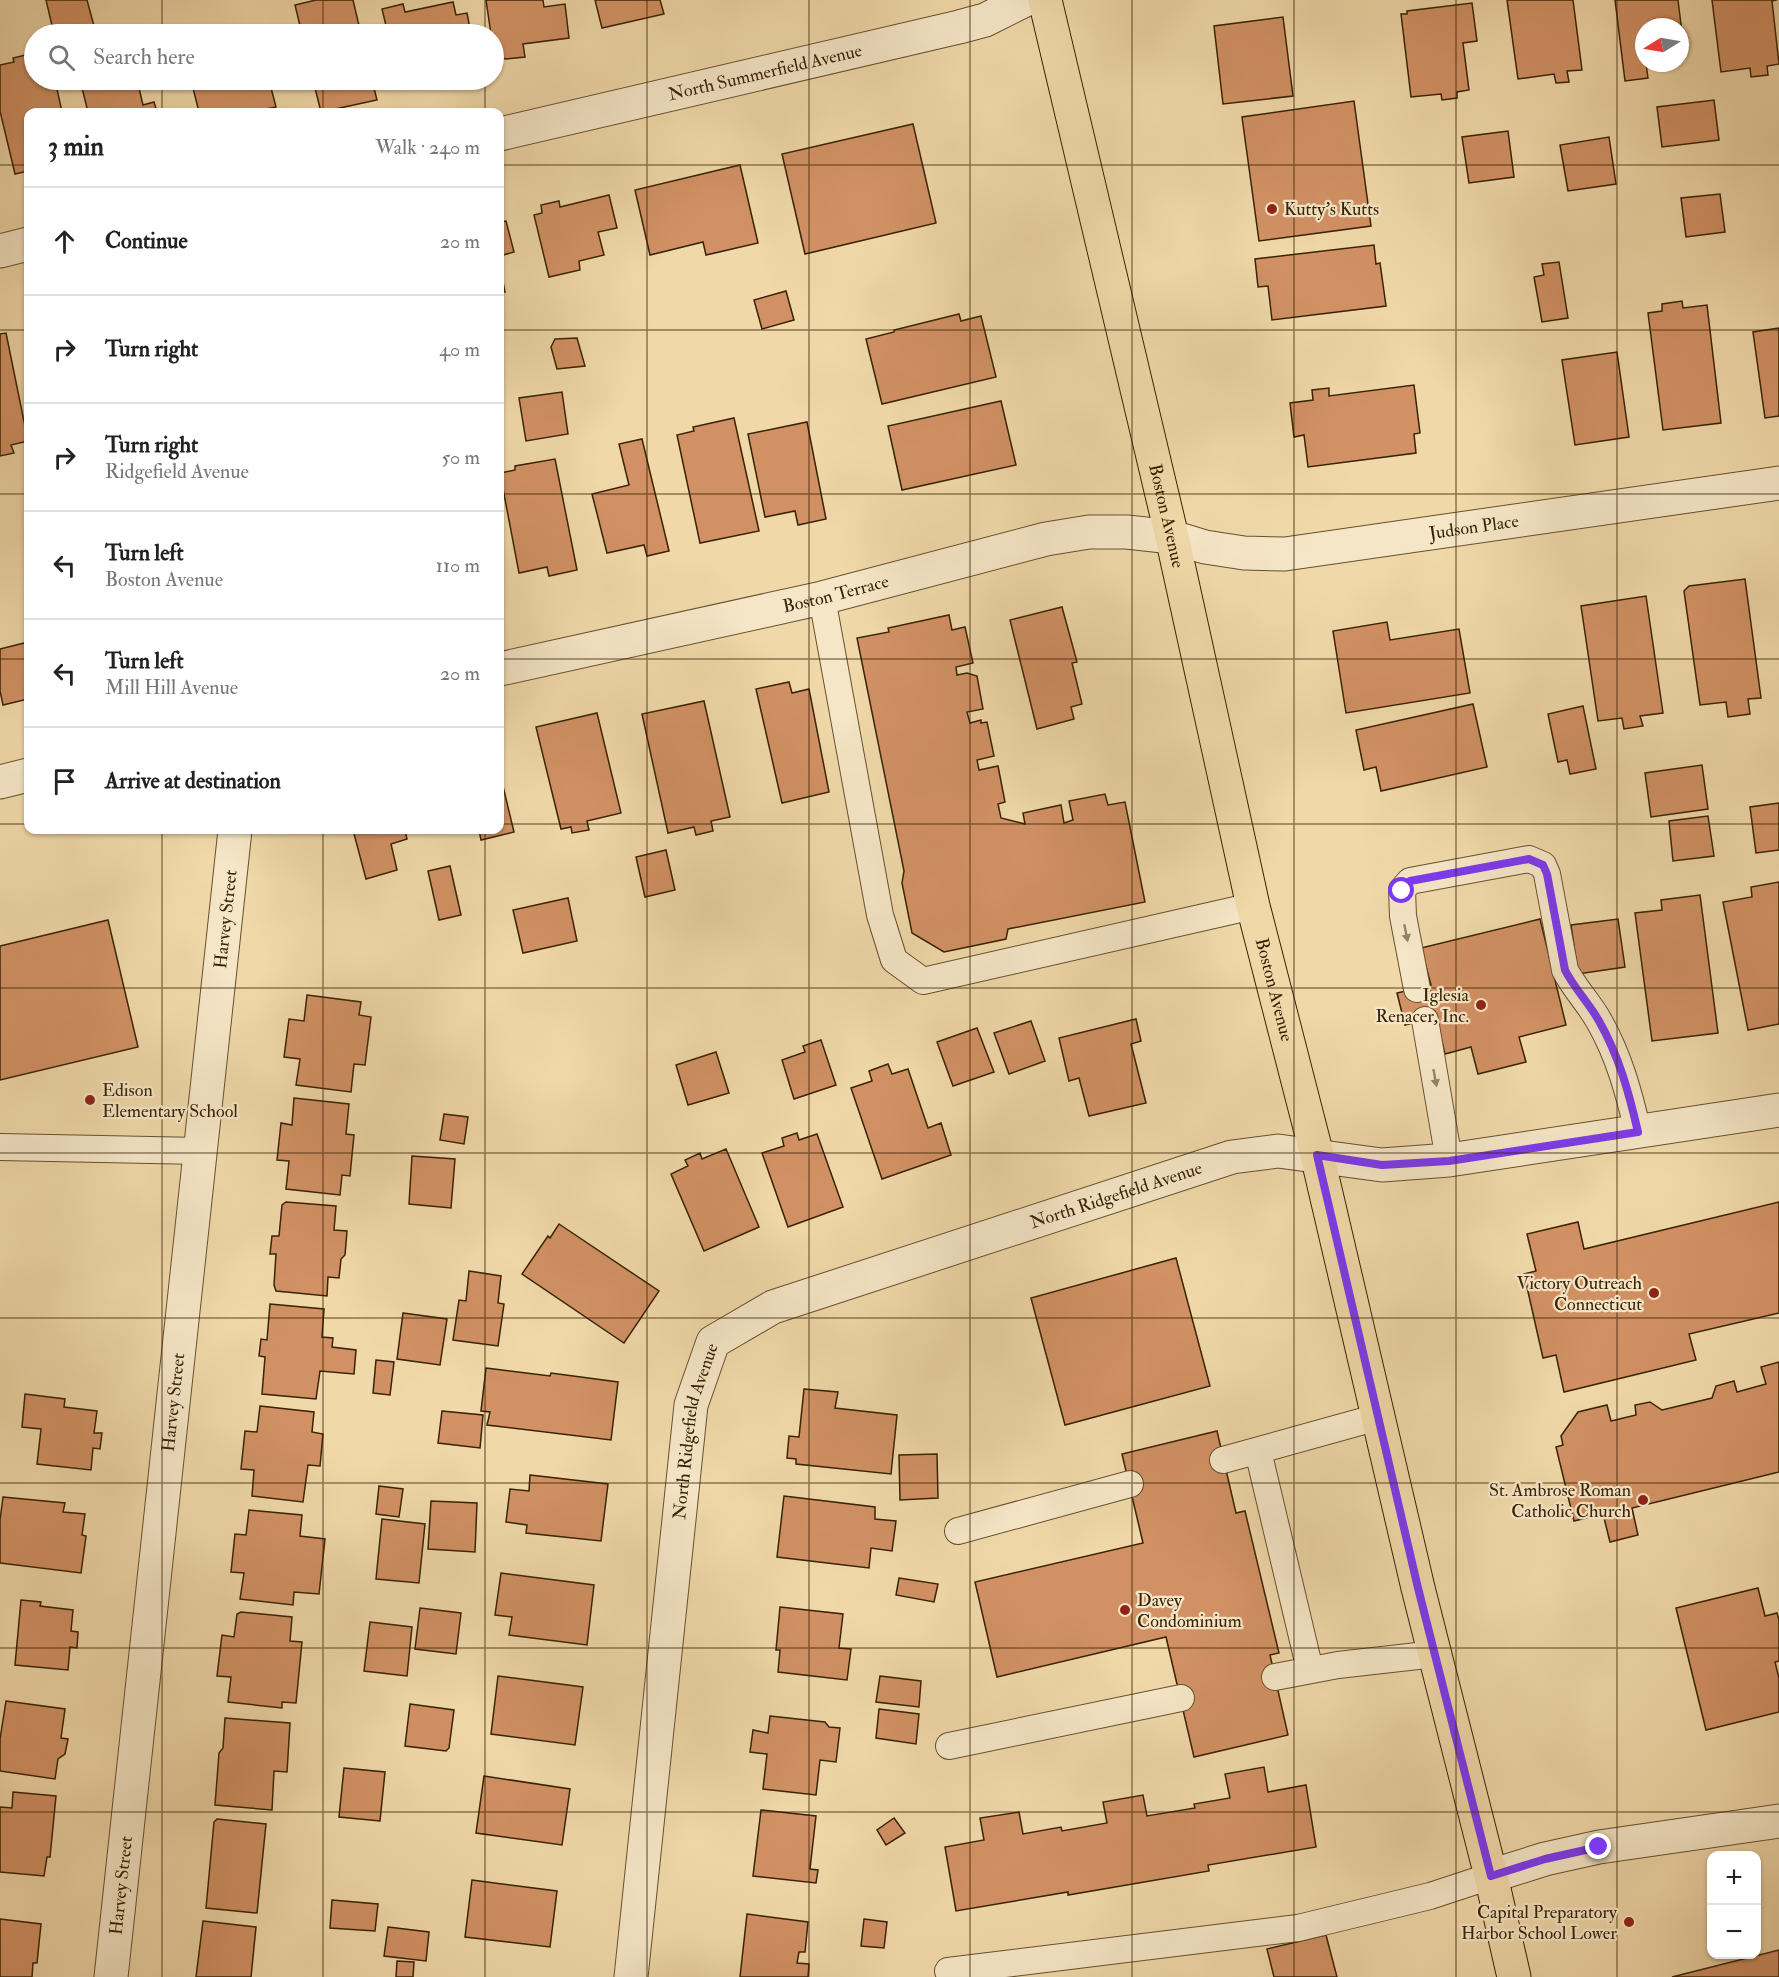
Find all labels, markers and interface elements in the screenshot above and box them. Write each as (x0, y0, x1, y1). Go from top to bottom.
north arrow (1635, 18, 1689, 72)
search box (24, 24, 504, 90)
street label: North Summerfield Avenue (666, 39, 865, 106)
icon: search (45, 41, 78, 74)
text: Search here (93, 43, 195, 71)
text: 3 min (48, 131, 104, 163)
text: Walk · 240 m (375, 135, 480, 160)
place label: Kutty's Kutts (1284, 198, 1379, 221)
marker: Kutty's Kutts (1265, 202, 1279, 216)
icon: ahead (48, 225, 81, 258)
text: Continue (105, 227, 188, 255)
text: 20 m (440, 229, 480, 254)
icon: right (48, 333, 81, 366)
text: Turn right (105, 335, 198, 363)
text: 40 m (439, 337, 480, 362)
text: Turn right (105, 431, 198, 459)
icon: right (48, 441, 81, 474)
text: 50 m (441, 445, 480, 470)
text: Ridgefield Avenue (105, 459, 249, 484)
street label: Boston Avenue (1143, 461, 1190, 571)
street label: Judson Place (1427, 509, 1521, 545)
text: Turn left (105, 539, 184, 567)
icon: left (48, 549, 81, 582)
text: 110 m (436, 553, 480, 578)
text: Boston Avenue (105, 567, 223, 592)
street label: Boston Terrace (781, 570, 892, 618)
text: Turn left (105, 647, 184, 675)
icon: left (48, 657, 81, 690)
text: 20 m (440, 661, 480, 686)
text: Mill Hill Avenue (105, 675, 238, 700)
icon: arrive (48, 765, 81, 798)
text: Arrive at destination (105, 767, 281, 795)
street label: Harvey Street (209, 868, 243, 970)
route start (1388, 877, 1414, 903)
one-way arrow (1402, 924, 1411, 943)
street label: Boston Avenue (1250, 935, 1299, 1045)
place label: Iglesia Renacer, Inc. (1376, 984, 1470, 1028)
marker: Iglesia Renacer, Inc. (1474, 998, 1488, 1012)
one-way arrow (1430, 1068, 1439, 1087)
place label: Edison Elementary School (102, 1079, 238, 1123)
marker: Edison Elementary School (83, 1093, 97, 1107)
street label: North Ridgefield Avenue (1027, 1156, 1205, 1234)
place label: Victory Outreach Connecticut (1517, 1272, 1643, 1316)
marker: Victory Outreach Connecticut (1647, 1286, 1661, 1300)
street label: North Ridgefield Avenue (668, 1340, 724, 1521)
street label: Harvey Street (157, 1352, 190, 1453)
place label: St. Ambrose Roman Catholic Church (1489, 1479, 1632, 1523)
marker: St. Ambrose Roman Catholic Church (1636, 1493, 1650, 1507)
place label: Davey Condominium (1137, 1589, 1242, 1633)
marker: Davey Condominium (1118, 1603, 1132, 1617)
route end (1585, 1833, 1611, 1859)
street label: Harvey Street (105, 1835, 138, 1936)
map controls (1707, 1851, 1761, 1959)
button: + (1707, 1851, 1761, 1905)
place label: Capital Preparatory Harbor School Lower (1461, 1901, 1618, 1945)
button: − (1707, 1905, 1761, 1959)
marker: Capital Preparatory Harbor School Lower (1622, 1915, 1636, 1929)

